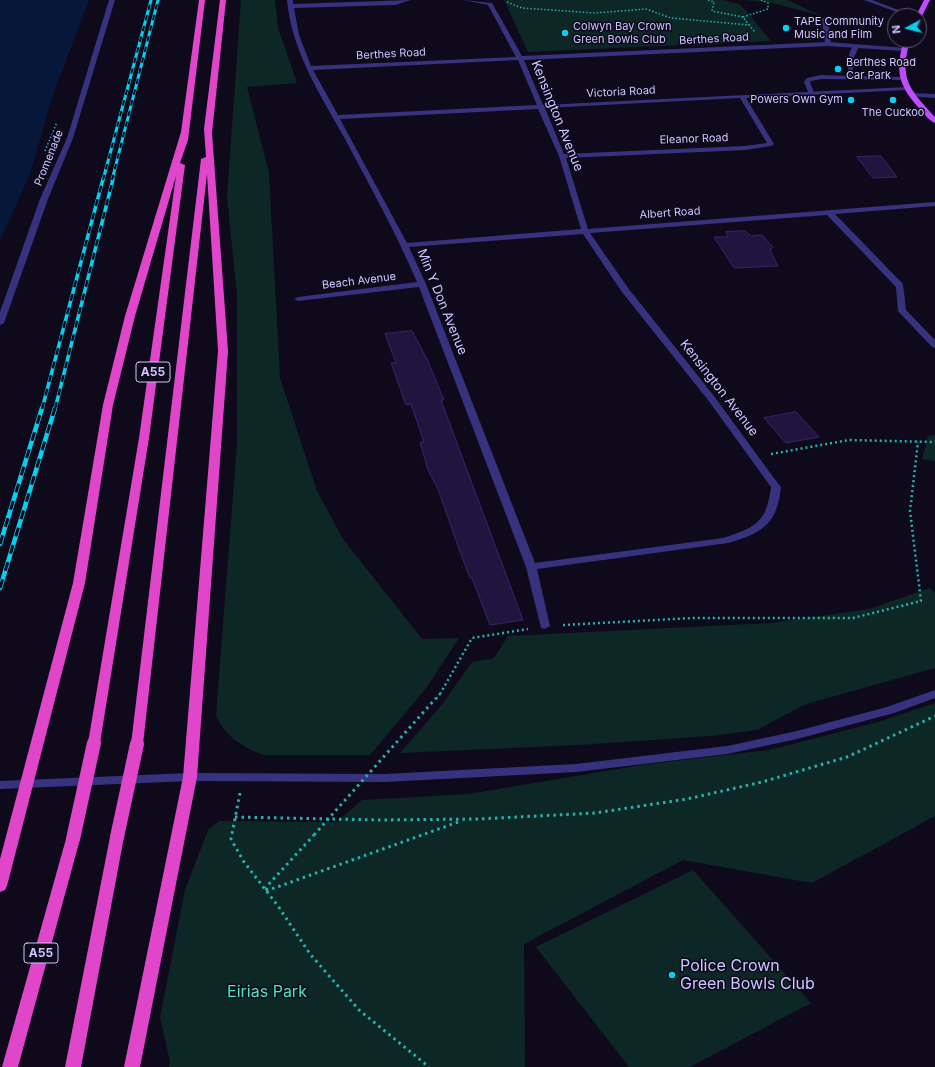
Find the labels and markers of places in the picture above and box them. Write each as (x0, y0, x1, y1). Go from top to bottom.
place label: TAPE Community Music and Film (794, 15, 884, 41)
place label: Colwyn Bay Crown Green Bowls Club (573, 20, 671, 46)
marker: TAPE Community Music and Film (781, 23, 791, 33)
marker: Colwyn Bay Crown Green Bowls Club (560, 28, 570, 38)
place label: Berthes Road Car Park (846, 56, 916, 82)
marker: Berthes Road Car Park (833, 64, 843, 74)
place label: Powers Own Gym (750, 93, 843, 107)
marker: Powers Own Gym (846, 95, 856, 105)
marker: The Cuckoo (888, 95, 898, 105)
place label: The Cuckoo (862, 106, 924, 120)
place label: Police Crown Green Bowls Club (680, 956, 815, 994)
marker: Police Crown Green Bowls Club (667, 970, 677, 980)

